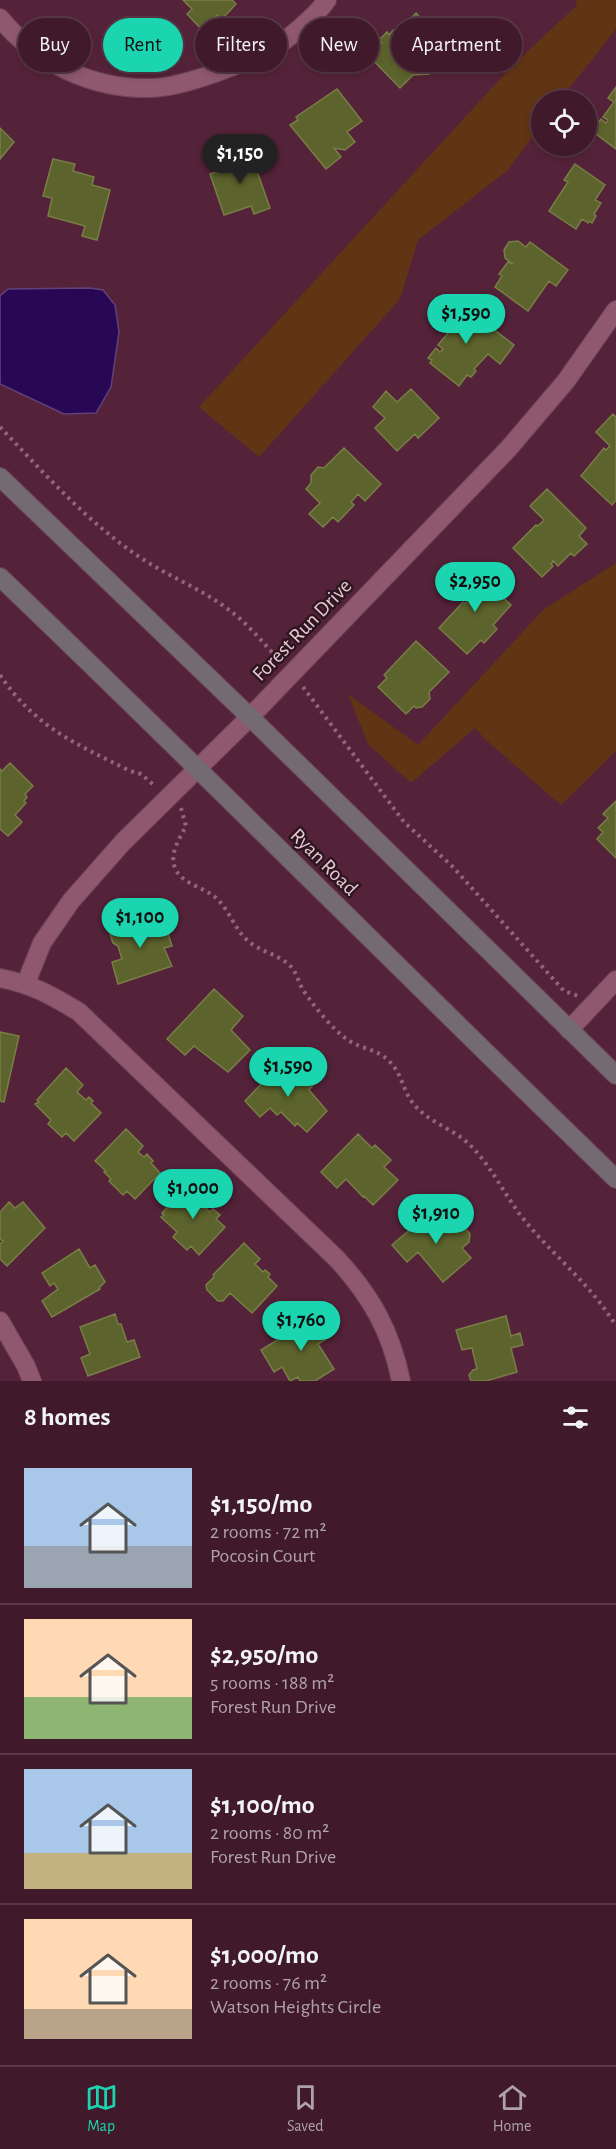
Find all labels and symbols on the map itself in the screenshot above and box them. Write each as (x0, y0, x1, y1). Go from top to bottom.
pin: $1,150 (191, 134, 289, 185)
pin: $1,590 (417, 294, 515, 345)
pin: $2,950 (426, 562, 524, 613)
street label: Forest Run Drive (248, 575, 356, 685)
street label: Ryan Road (286, 824, 362, 900)
pin: $1,100 (91, 898, 189, 949)
pin: $1,590 (239, 1047, 337, 1098)
pin: $1,000 (144, 1169, 242, 1220)
pin: $1,910 (387, 1194, 485, 1245)
pin: $1,760 (252, 1301, 350, 1352)

